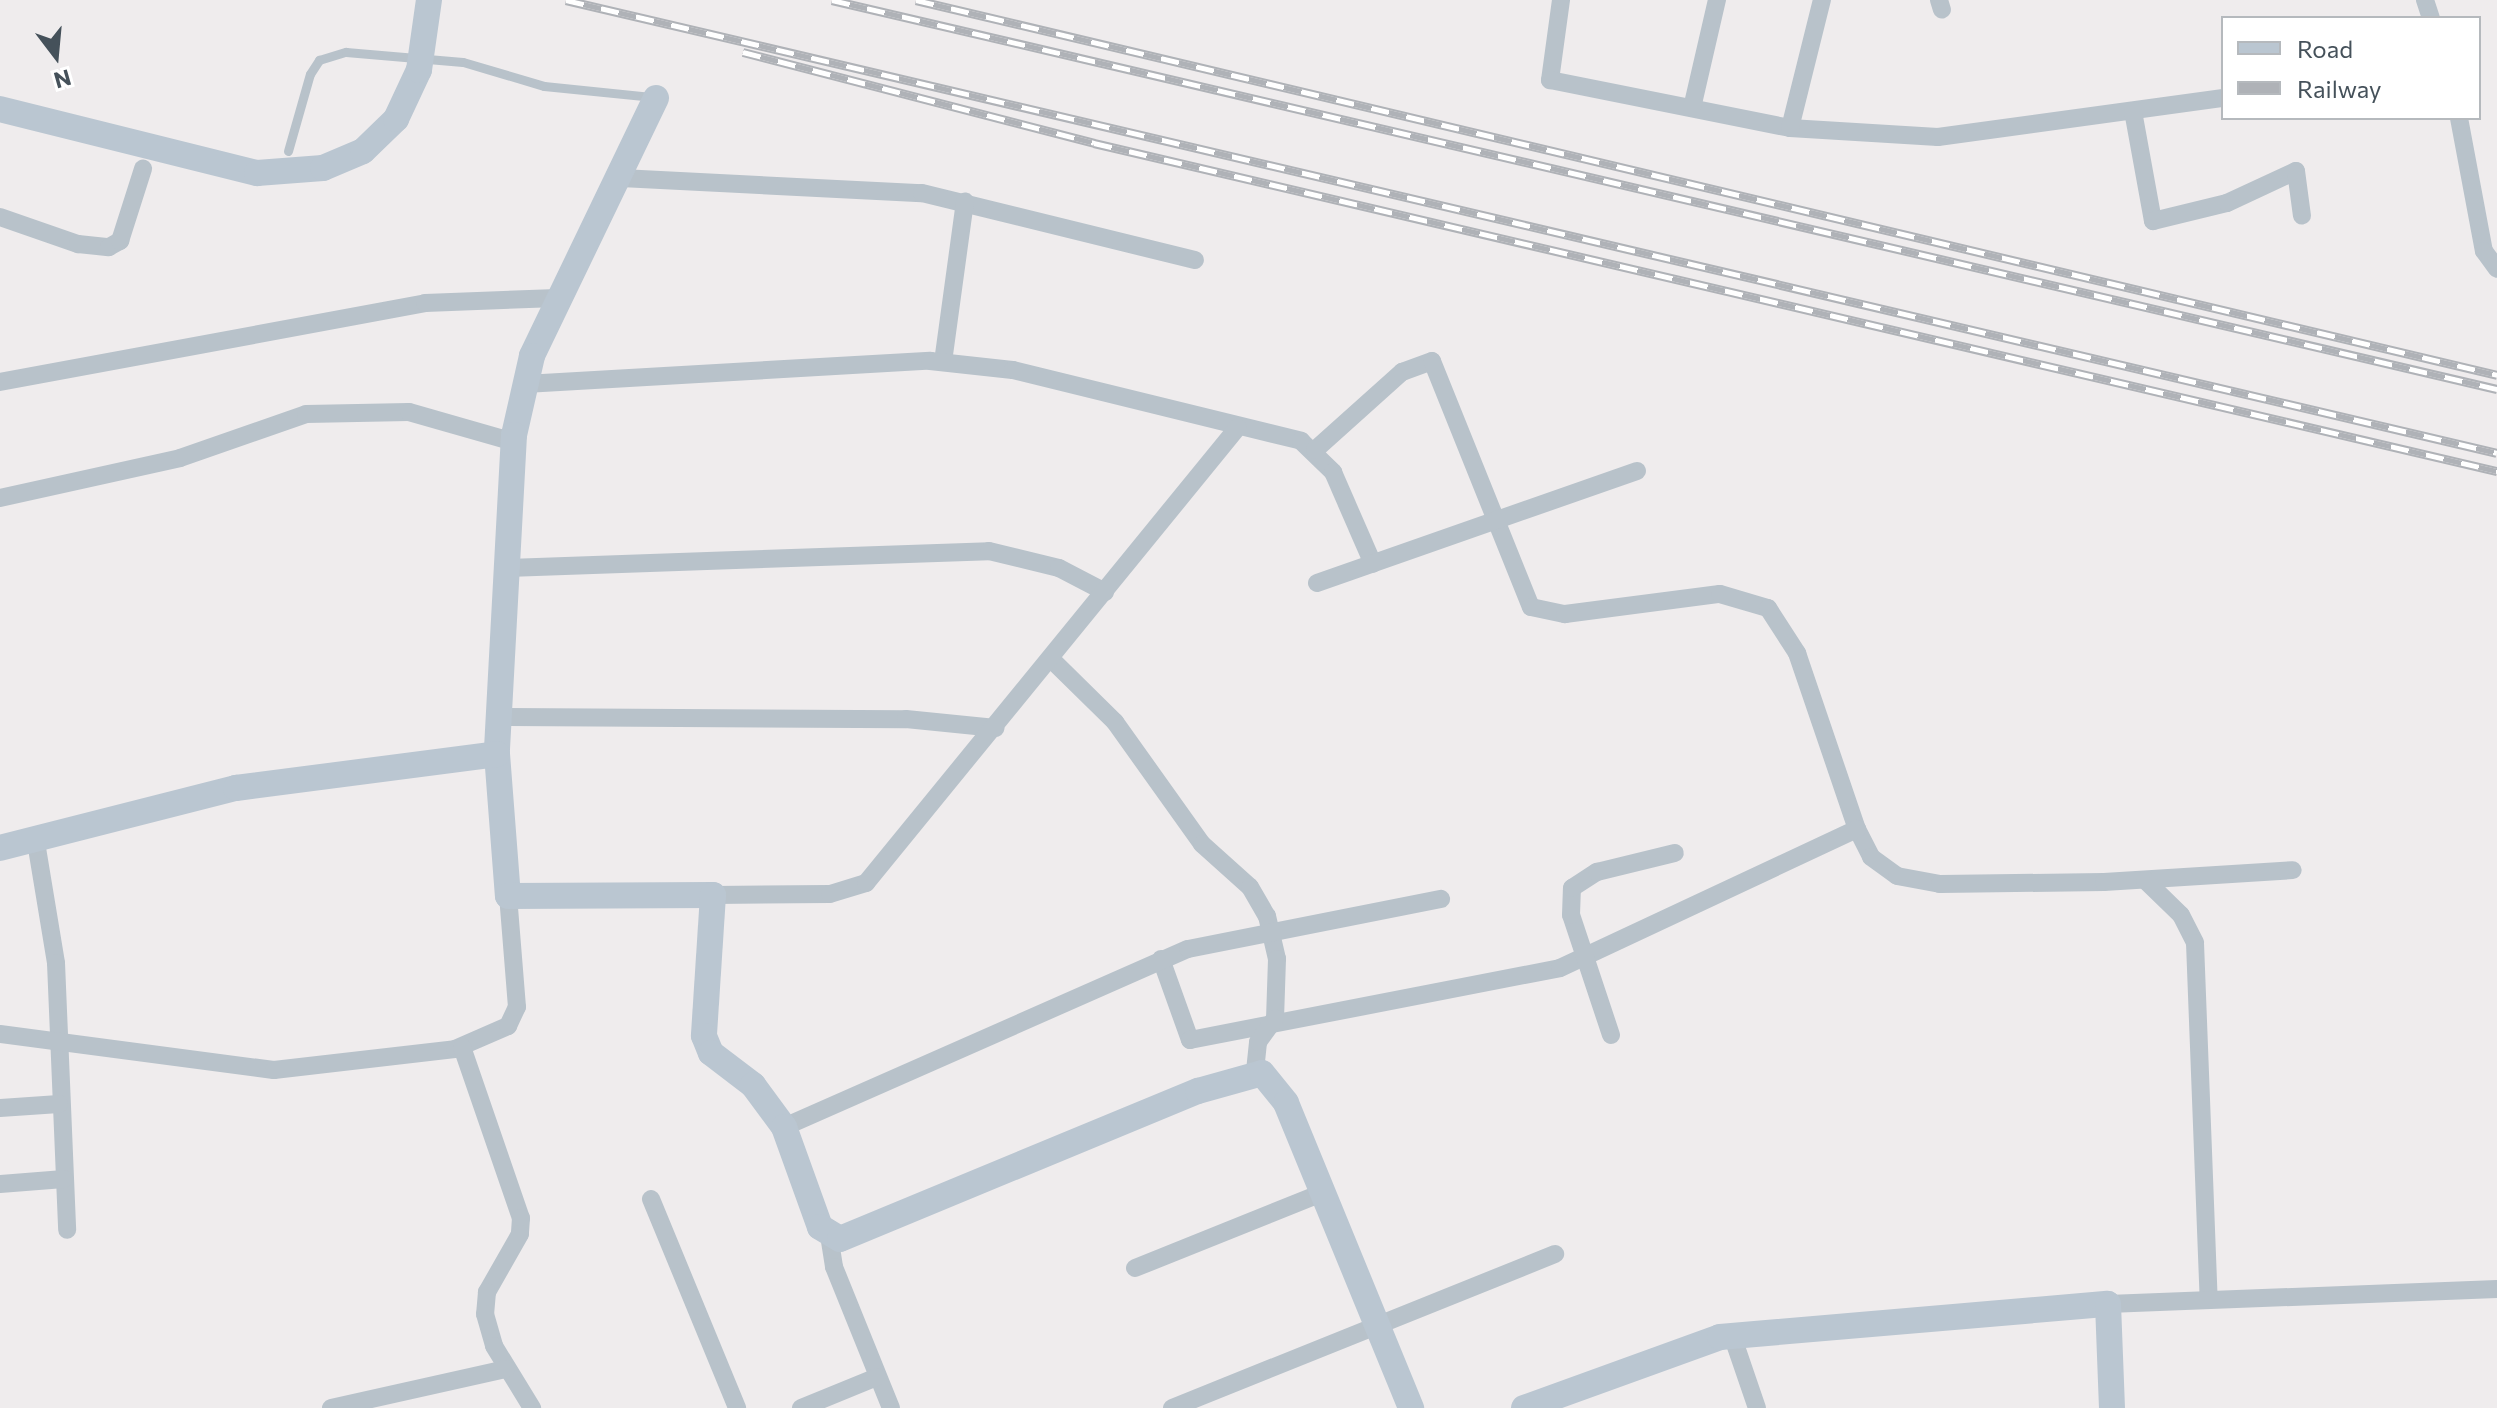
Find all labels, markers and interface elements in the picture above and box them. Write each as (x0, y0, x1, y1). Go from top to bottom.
north arrow (16, 16, 96, 96)
legend (2221, 16, 2481, 120)
text: Road (2297, 34, 2353, 63)
text: N (51, 64, 74, 95)
text: Railway (2297, 74, 2382, 103)

